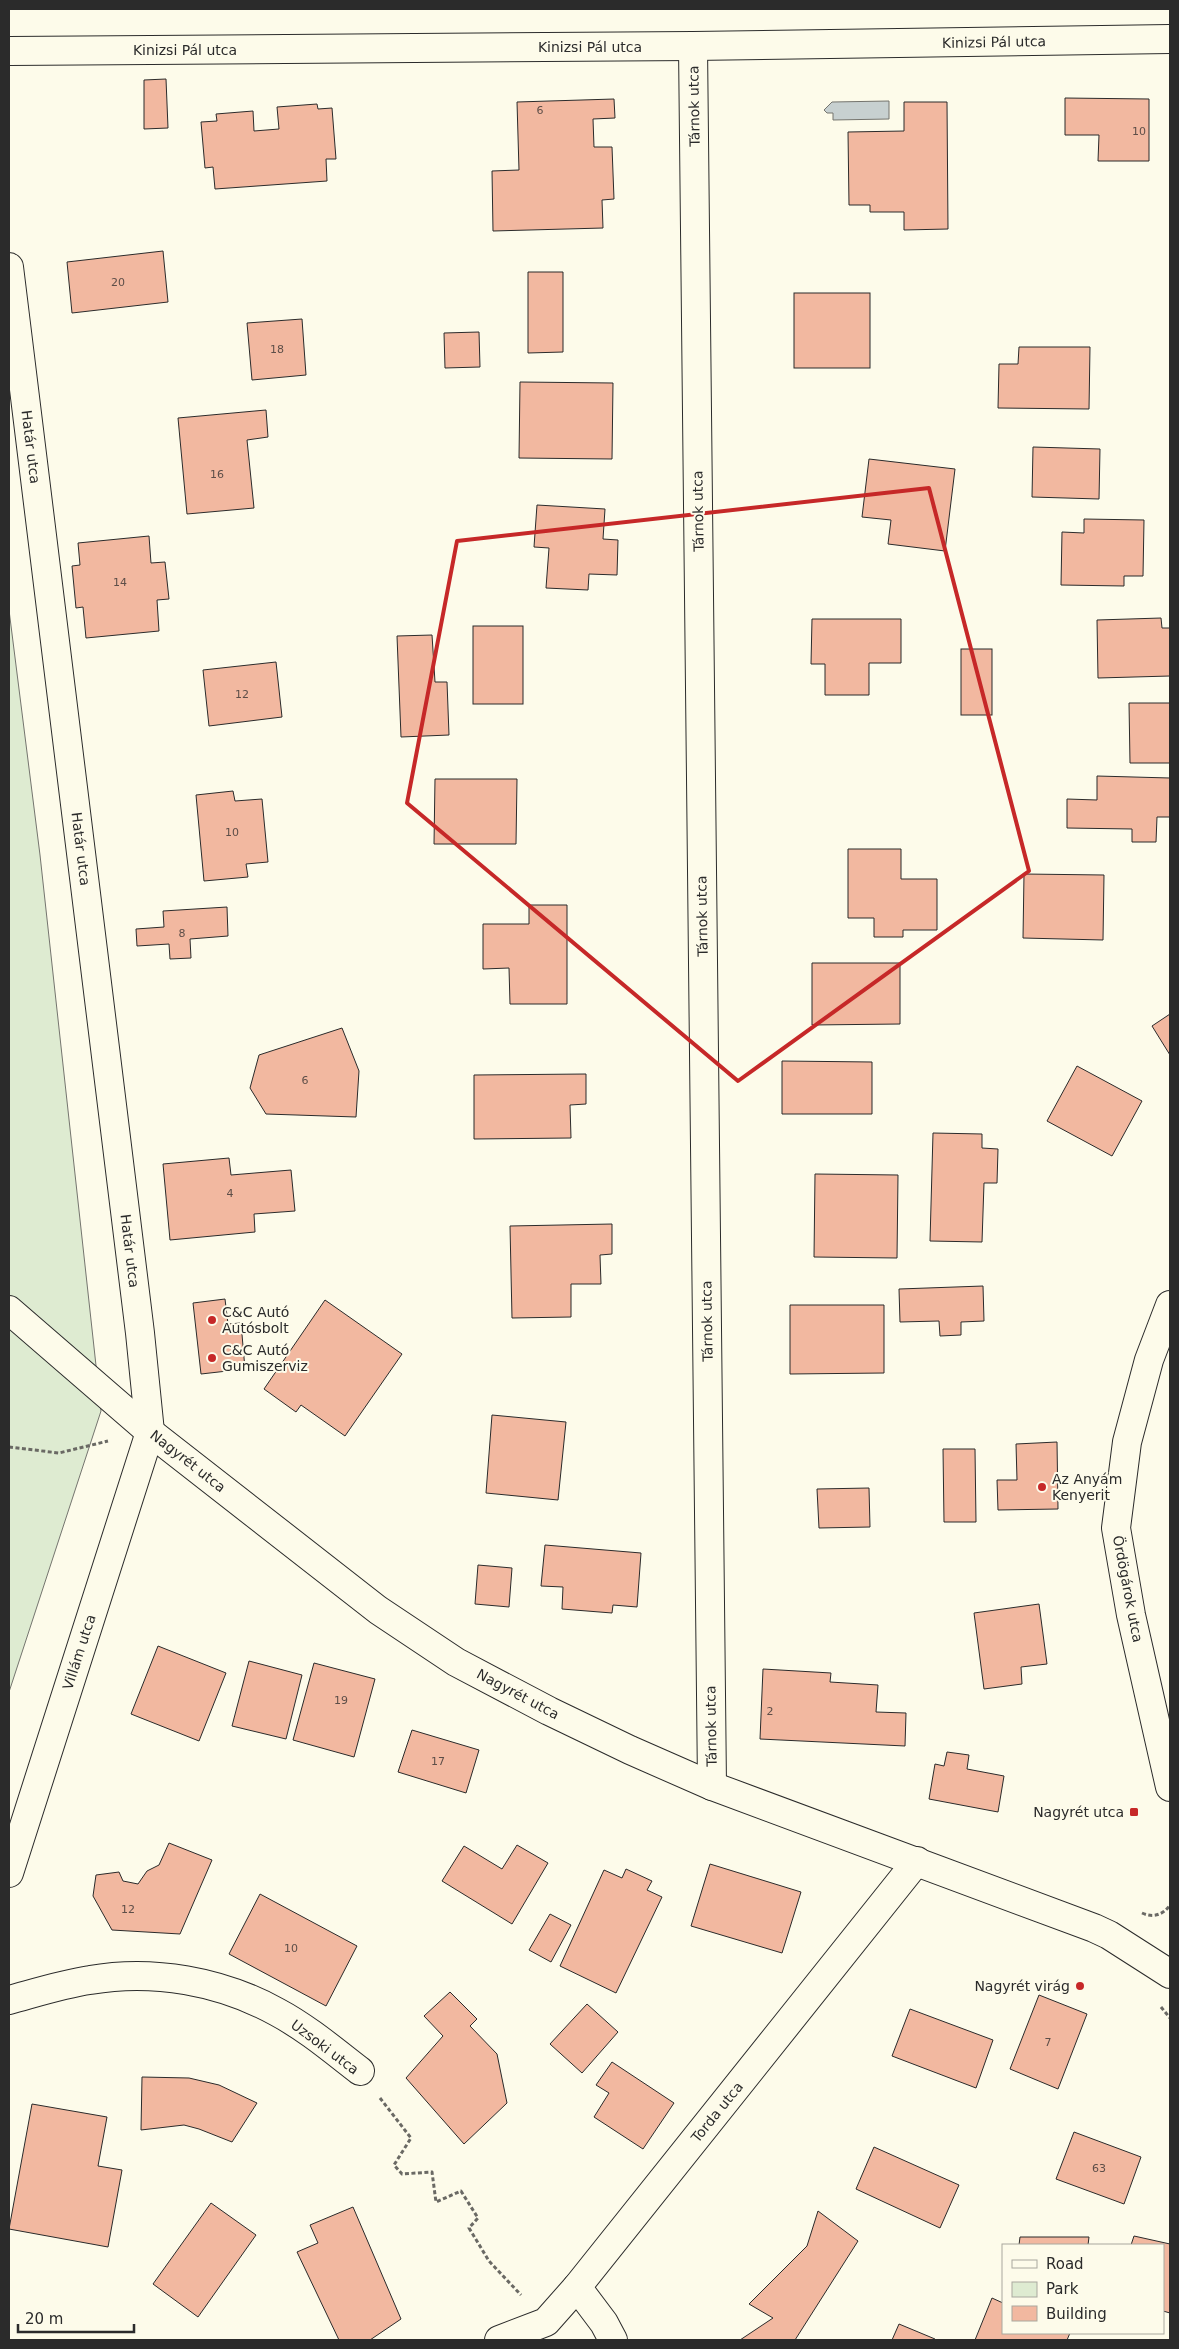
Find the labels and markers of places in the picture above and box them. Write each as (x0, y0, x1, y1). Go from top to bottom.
place label: C&C Autó Autósbolt (222, 1304, 289, 1336)
marker: C&C Autó Autósbolt (206, 1314, 218, 1326)
place label: C&C Autó Gumiszerviz (222, 1342, 308, 1374)
marker: C&C Autó Gumiszerviz (206, 1352, 218, 1364)
place label: Az Anyám Kenyerit (1052, 1471, 1122, 1503)
marker: Az Anyám Kenyerit (1036, 1481, 1048, 1493)
place label: Nagyrét utca (1033, 1804, 1124, 1820)
marker: Nagyrét utca (1128, 1806, 1140, 1818)
place label: Nagyrét virág (974, 1978, 1070, 1994)
marker: Nagyrét virág (1074, 1980, 1086, 1992)

